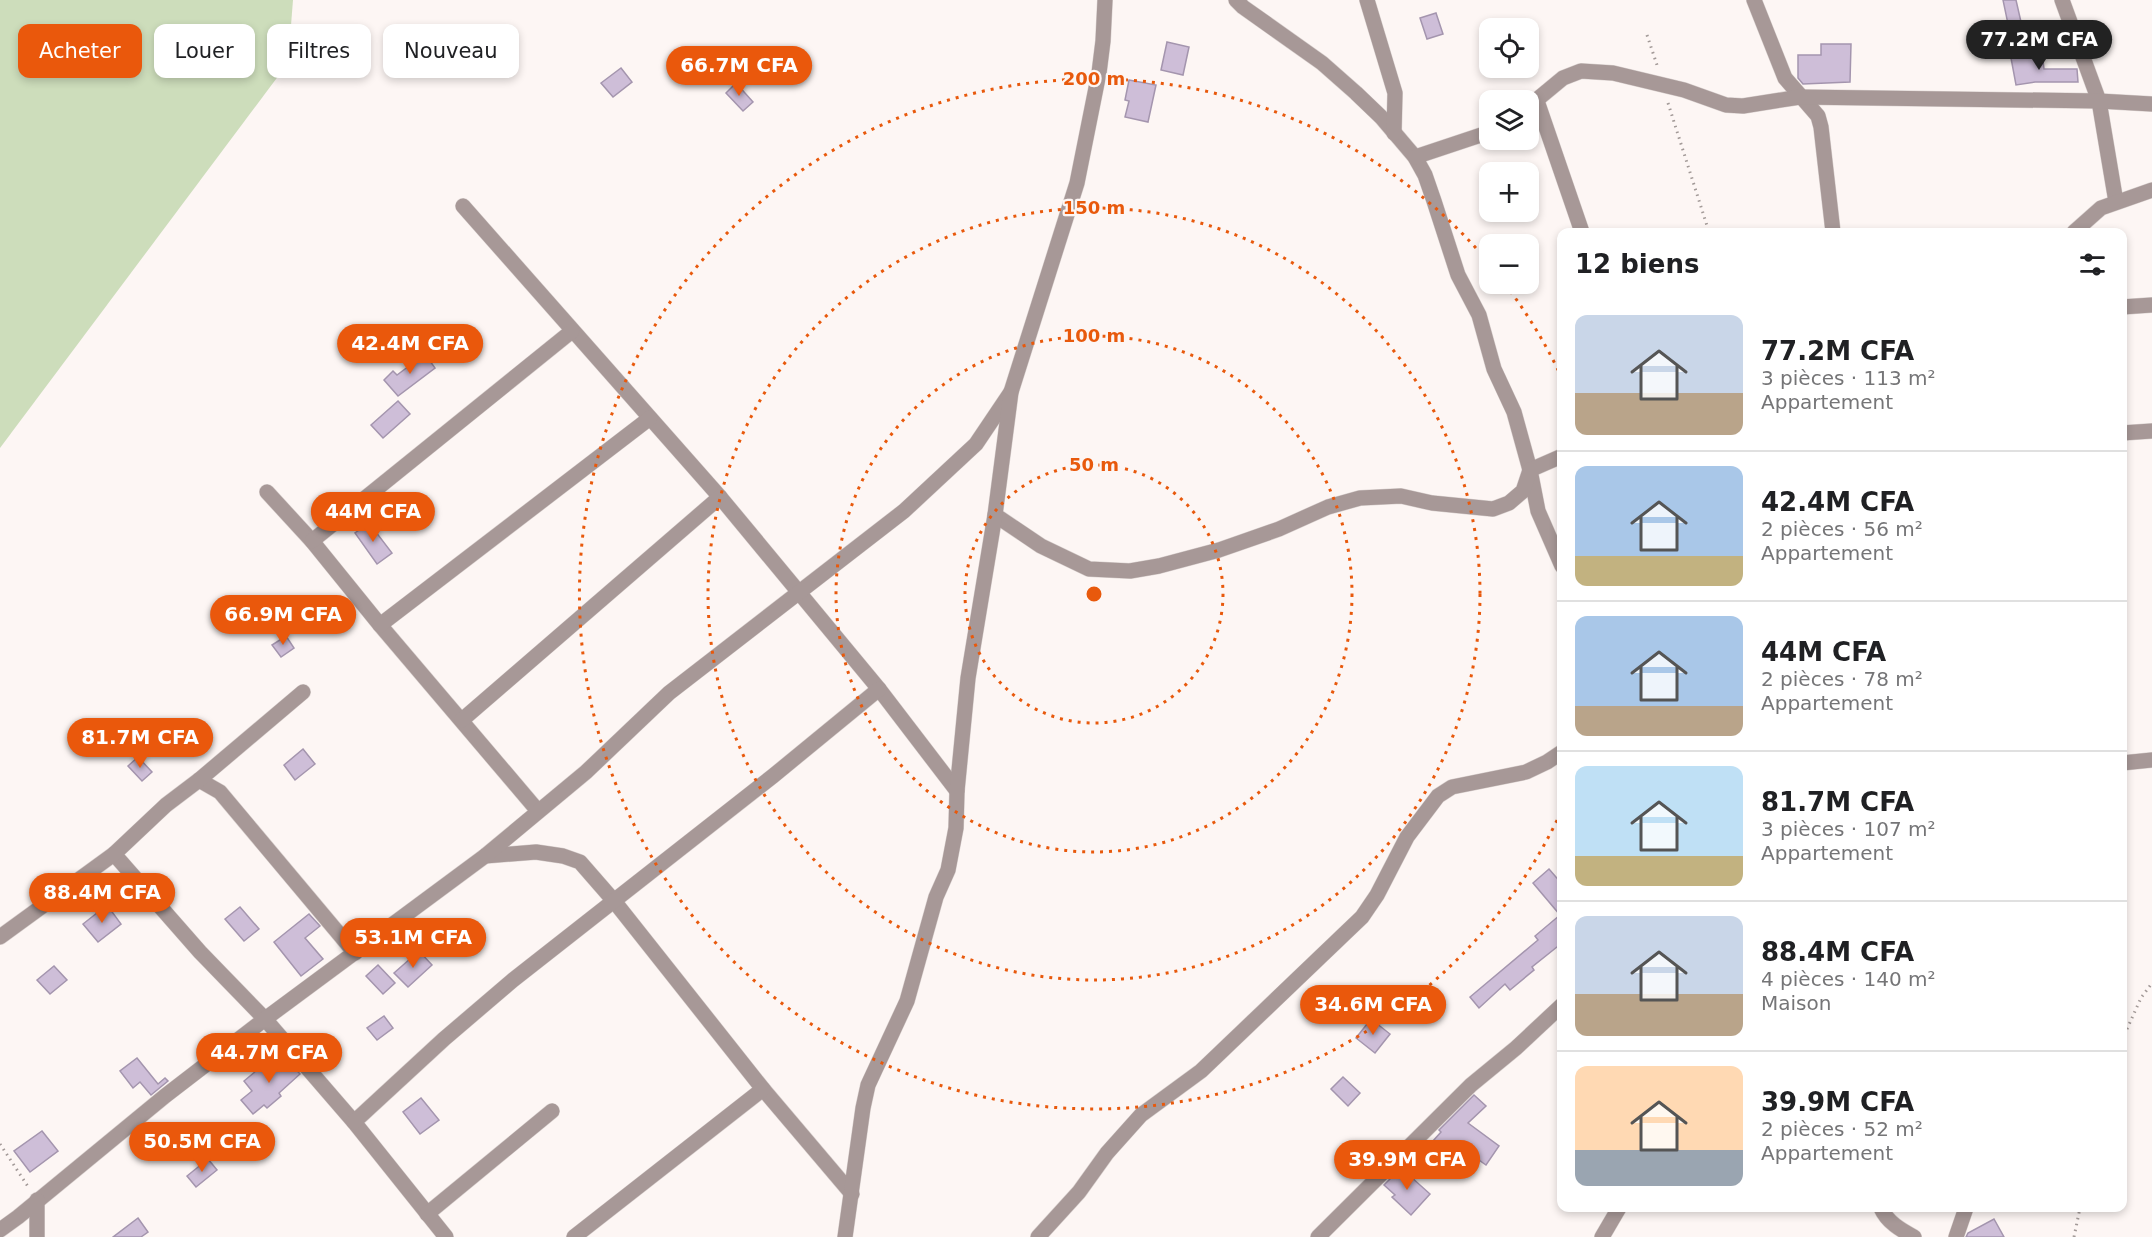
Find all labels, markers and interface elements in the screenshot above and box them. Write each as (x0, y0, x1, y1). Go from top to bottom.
map controls (1479, 18, 1539, 294)
button: locate (1479, 18, 1539, 78)
pin: 77.2M CFA (1970, 20, 2108, 71)
chip: Acheter (18, 24, 142, 78)
chip: Louer (154, 24, 255, 78)
chip: Filtres (267, 24, 371, 78)
chip: Nouveau (383, 24, 519, 78)
text: 77.2M CFA (1980, 27, 2098, 51)
pin: 66.7M CFA (670, 46, 808, 97)
text: 66.7M CFA (680, 53, 798, 77)
text: 200 m (1063, 68, 1125, 89)
button: layers (1479, 90, 1539, 150)
button: + (1479, 162, 1539, 222)
text: 150 m (1063, 197, 1125, 218)
button: − (1479, 234, 1539, 294)
icon: filters (2076, 248, 2109, 281)
text: 12 biens (1575, 249, 1699, 279)
pin: 42.4M CFA (341, 324, 479, 375)
text: 100 m (1063, 325, 1125, 346)
text: 42.4M CFA (351, 331, 469, 355)
text: 77.2M CFA (1761, 336, 1914, 366)
icon: home (1623, 339, 1695, 411)
text: 3 pièces · 113 m² (1761, 366, 1935, 390)
text: Appartement (1761, 390, 1893, 414)
text: 50 m (1069, 454, 1119, 475)
text: 42.4M CFA (1761, 487, 1914, 517)
icon: home (1623, 490, 1695, 562)
pin: 44M CFA (318, 492, 428, 543)
text: 44M CFA (325, 499, 421, 523)
text: 2 pièces · 56 m² (1761, 517, 1923, 541)
text: Appartement (1761, 541, 1893, 565)
centre of rings (1084, 584, 1104, 604)
pin: 66.9M CFA (214, 595, 352, 646)
text: 66.9M CFA (224, 602, 342, 626)
text: 44M CFA (1761, 637, 1886, 667)
icon: home (1623, 640, 1695, 712)
text: 2 pièces · 78 m² (1761, 667, 1923, 691)
text: Appartement (1761, 691, 1893, 715)
pin: 81.7M CFA (71, 718, 209, 769)
text: 81.7M CFA (81, 725, 199, 749)
text: 81.7M CFA (1761, 787, 1914, 817)
icon: home (1623, 790, 1695, 862)
text: 3 pièces · 107 m² (1761, 817, 1935, 841)
text: Appartement (1761, 841, 1893, 865)
pin: 88.4M CFA (33, 873, 171, 924)
text: 88.4M CFA (43, 880, 161, 904)
pin: 53.1M CFA (344, 918, 482, 969)
text: 53.1M CFA (354, 925, 472, 949)
text: 88.4M CFA (1761, 937, 1914, 967)
icon: home (1623, 940, 1695, 1012)
text: 4 pièces · 140 m² (1761, 967, 1935, 991)
pin: 34.6M CFA (1304, 985, 1442, 1036)
text: Maison (1761, 991, 1831, 1015)
text: 34.6M CFA (1314, 992, 1432, 1016)
pin: 44.7M CFA (200, 1033, 338, 1084)
text: 44.7M CFA (210, 1040, 328, 1064)
text: 39.9M CFA (1761, 1087, 1914, 1117)
icon: home (1623, 1090, 1695, 1162)
text: 2 pièces · 52 m² (1761, 1117, 1923, 1141)
pin: 50.5M CFA (133, 1122, 271, 1173)
text: 50.5M CFA (143, 1129, 261, 1153)
pin: 39.9M CFA (1338, 1140, 1476, 1191)
text: Appartement (1761, 1141, 1893, 1165)
text: 39.9M CFA (1348, 1147, 1466, 1171)

